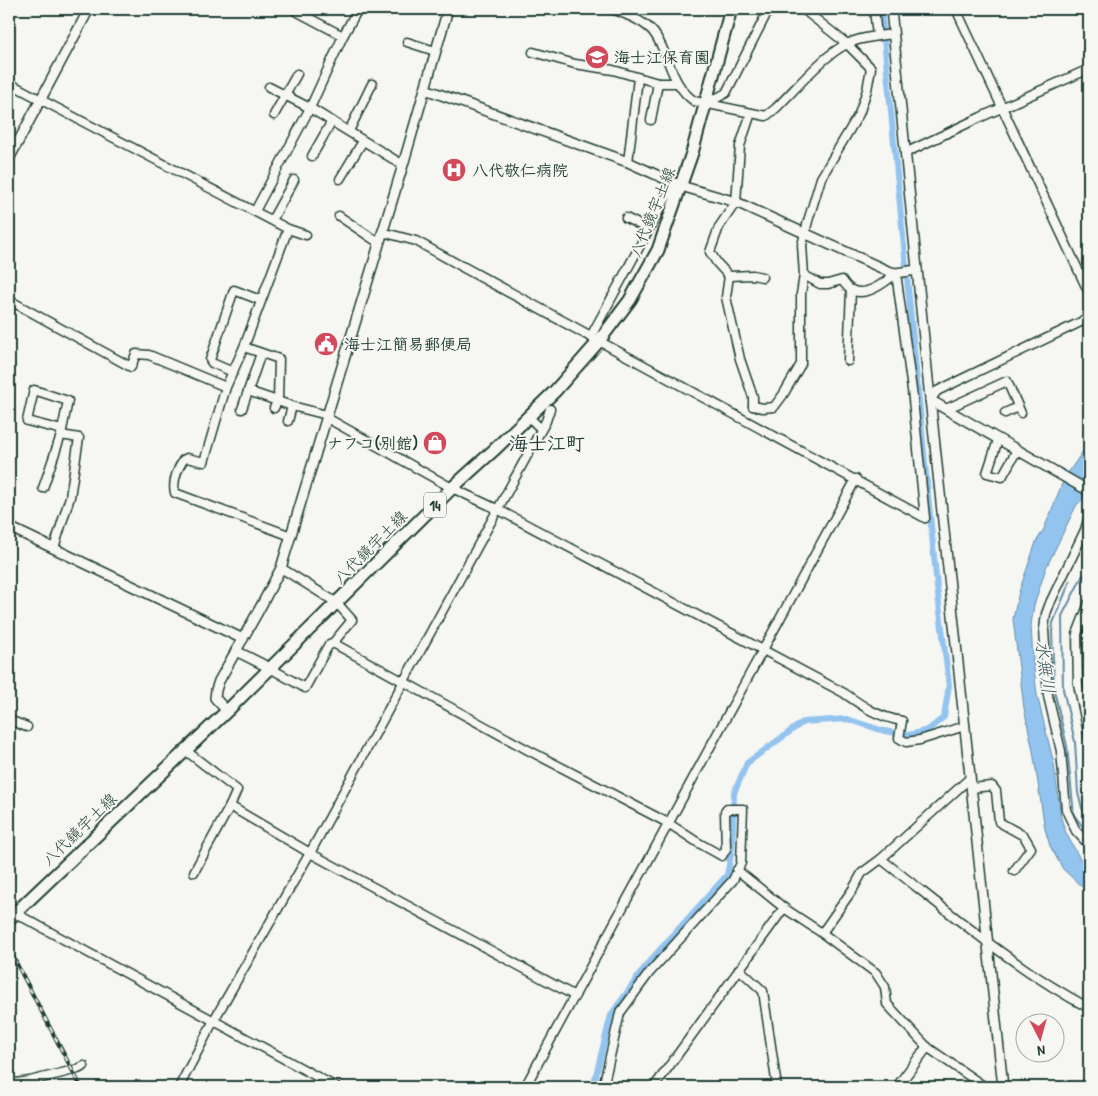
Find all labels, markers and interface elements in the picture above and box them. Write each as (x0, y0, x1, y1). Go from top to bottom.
school or university icon: 海士江保育園 (584, 44, 610, 70)
place label: 海士江保育園 (614, 46, 710, 68)
hospital icon: 八代敬仁病院 (441, 157, 467, 183)
place label: 八代敬仁病院 (472, 159, 568, 181)
street label: 八代鏡宇土線 (624, 163, 680, 261)
public building icon: 海士江簡易郵便局 (313, 331, 339, 357)
place label: 海士江簡易郵便局 (344, 333, 472, 355)
shop icon: ナフコ(別館) (422, 430, 448, 456)
district label: 海士江町 (509, 430, 585, 456)
place label: ナフコ(別館) (327, 432, 418, 454)
road number: 14 (424, 492, 446, 518)
street label: 八代鏡宇土線 (328, 505, 412, 589)
water label: 水無川 (1030, 639, 1062, 695)
street label: 八代鏡宇土線 (37, 788, 121, 870)
north arrow (1016, 1014, 1066, 1064)
text: N (1036, 1042, 1046, 1061)

